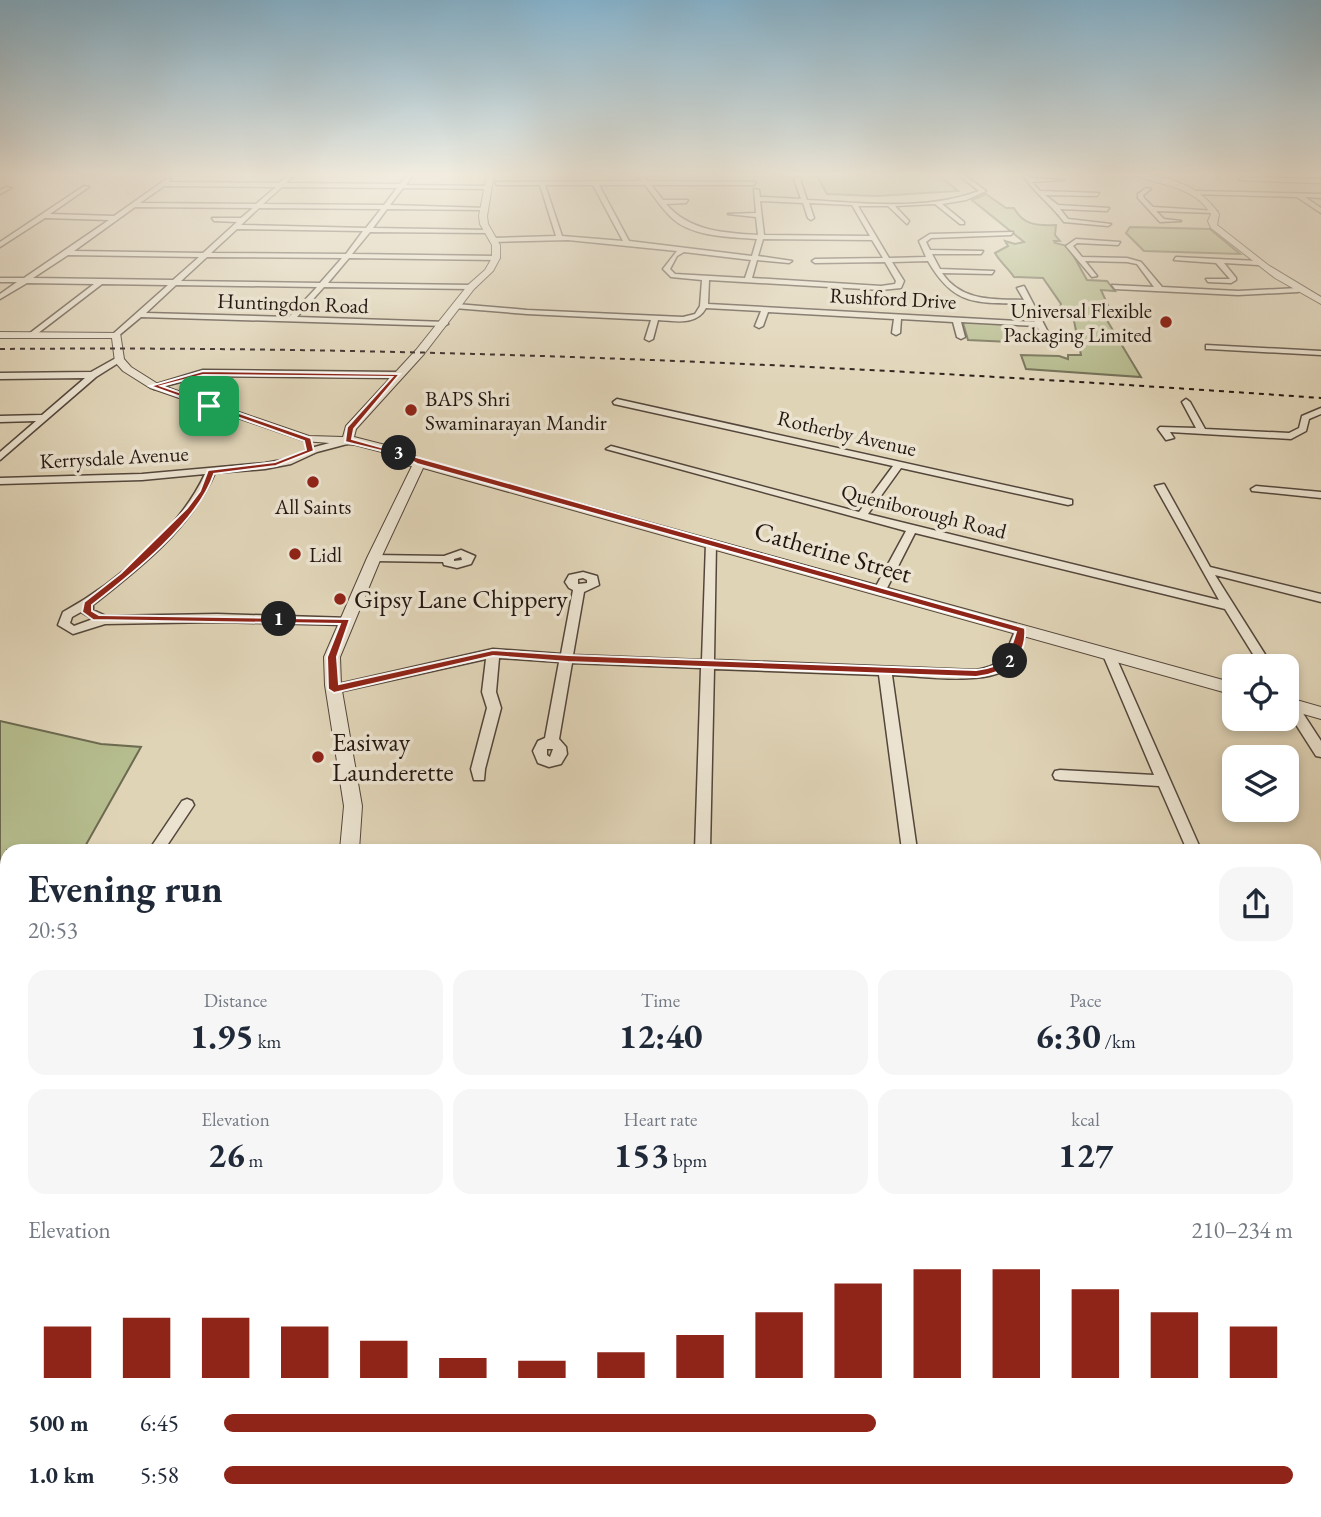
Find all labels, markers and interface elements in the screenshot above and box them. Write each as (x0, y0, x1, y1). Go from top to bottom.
street label: Rushford Drive (829, 281, 957, 315)
street label: Huntingdon Road (217, 287, 369, 319)
place label: Universal Flexible Packaging Limited (1004, 297, 1152, 348)
marker: Universal Flexible Packaging Limited (1158, 314, 1174, 330)
pin (179, 376, 239, 436)
place label: BAPS Shri Swaminarayan Mandir (425, 385, 607, 436)
icon: arrive (190, 387, 228, 425)
marker: BAPS Shri Swaminarayan Mandir (403, 402, 419, 418)
street label: Rotherby Avenue (775, 404, 919, 462)
pin: 3 (382, 435, 416, 470)
street label: Kerrysdale Avenue (39, 440, 189, 474)
text: 3 (393, 440, 404, 465)
marker: All Saints (305, 474, 321, 490)
street label: Queniborough Road (838, 477, 1010, 546)
place label: All Saints (274, 493, 351, 520)
street label: Catherine Street (751, 513, 915, 591)
place label: Lidl (309, 541, 342, 568)
marker: Lidl (287, 546, 303, 562)
place label: Gipsy Lane Chippery (354, 582, 568, 616)
marker: Gipsy Lane Chippery (332, 591, 348, 607)
pin: 1 (262, 602, 296, 636)
text: 1 (273, 606, 284, 631)
pin: 2 (992, 644, 1028, 678)
text: 2 (1004, 648, 1015, 673)
map controls (1222, 654, 1299, 822)
button: locate (1222, 654, 1299, 731)
place label: Easiway Launderette (332, 725, 454, 789)
button: layers (1222, 745, 1299, 822)
marker: Easiway Launderette (310, 749, 326, 765)
text: Evening run (28, 864, 223, 913)
button: share (1219, 867, 1293, 941)
text: 20:53 (28, 915, 78, 945)
text: Distance (204, 988, 267, 1013)
text: Time (641, 988, 680, 1013)
text: Pace (1070, 988, 1101, 1013)
text: 1.95 (190, 1013, 254, 1058)
text: 12:40 (619, 1013, 702, 1058)
text: 6:30 (1035, 1013, 1101, 1058)
text: km (254, 1029, 281, 1054)
text: /km (1101, 1029, 1136, 1054)
text: Elevation (201, 1107, 270, 1132)
text: Heart rate (624, 1107, 697, 1132)
text: kcal (1071, 1107, 1100, 1132)
text: 26 (208, 1132, 245, 1177)
text: 153 (614, 1132, 669, 1177)
text: 127 (1058, 1132, 1113, 1177)
text: m (245, 1148, 263, 1173)
text: bpm (669, 1148, 707, 1173)
text: Elevation (28, 1215, 111, 1245)
text: 210–234 m (1192, 1215, 1293, 1245)
text: 500 m (28, 1408, 89, 1438)
text: 6:45 (140, 1408, 179, 1438)
text: 1.0 km (28, 1460, 95, 1490)
text: 5:58 (140, 1460, 179, 1490)

